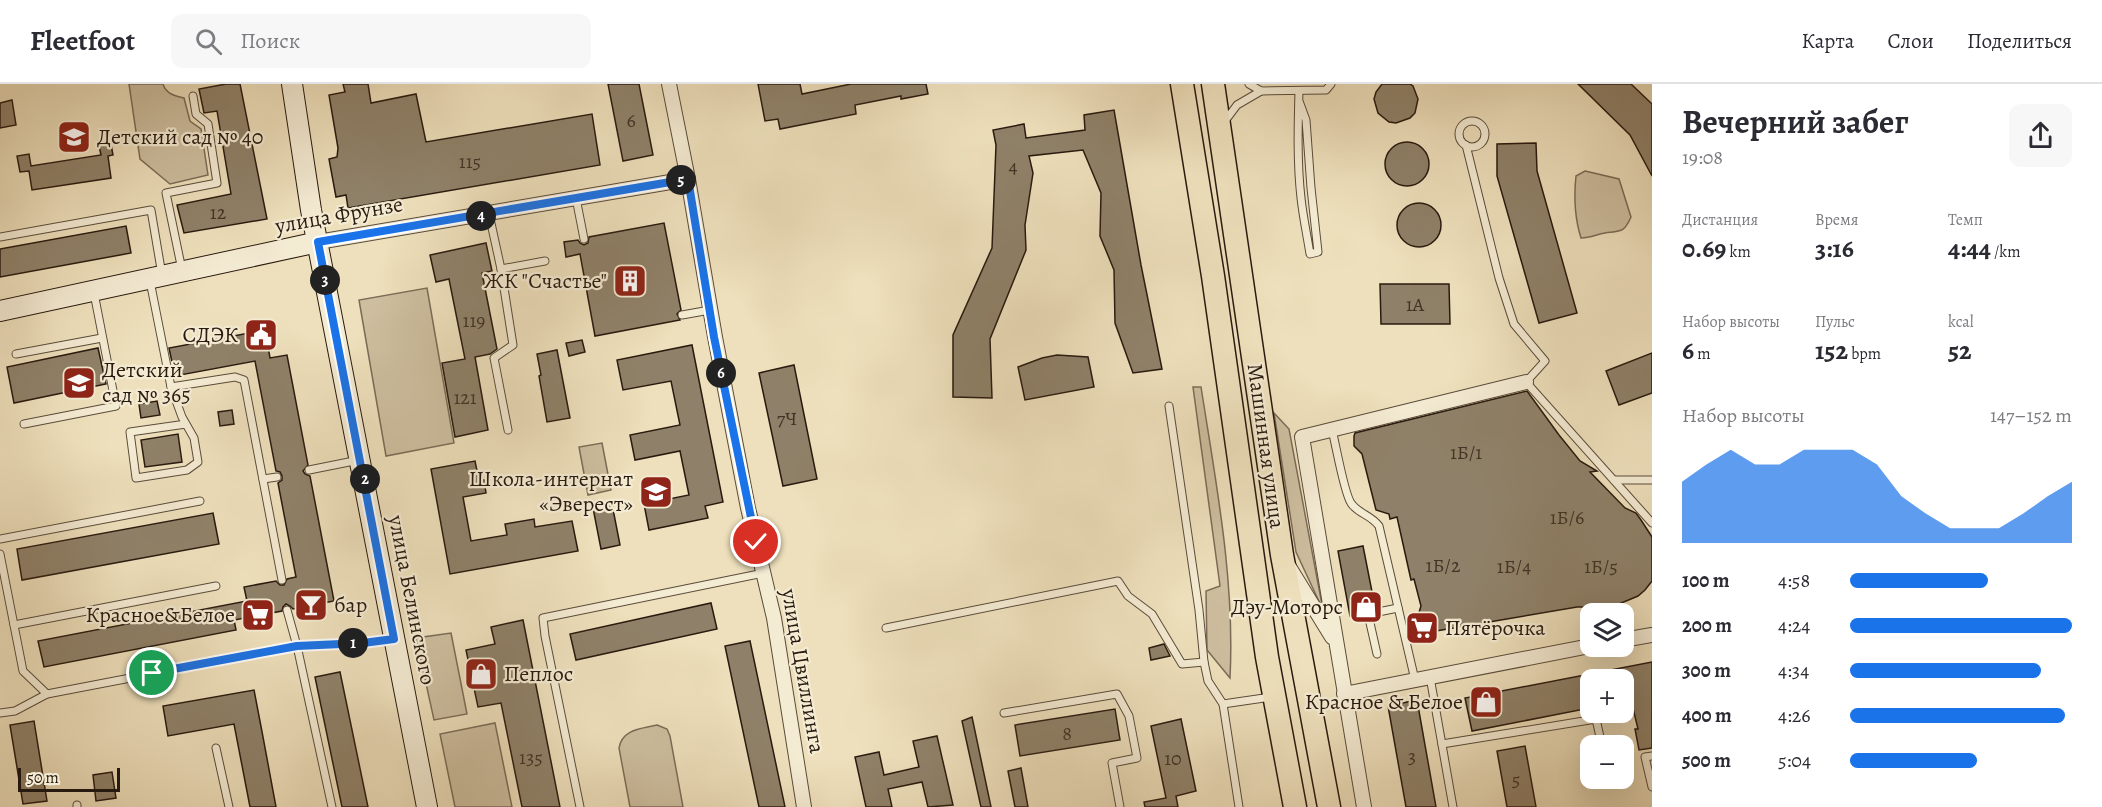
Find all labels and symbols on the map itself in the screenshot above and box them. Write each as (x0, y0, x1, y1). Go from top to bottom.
house number: 6 (626, 107, 636, 134)
school or university icon: Детский сад № 40 (56, 119, 92, 155)
place label: Детский сад № 40 (97, 122, 264, 152)
house number: 115 (459, 148, 481, 175)
house number: 4 (1008, 153, 1018, 180)
pin: 5 (666, 165, 696, 195)
street label: улица Фрунзе (272, 189, 405, 241)
house number: 12 (210, 199, 227, 226)
pin: 4 (466, 201, 496, 231)
building icon: ЖК "Счастье" (612, 263, 648, 299)
pin: 3 (310, 265, 340, 295)
place label: ЖК "Счастье" (484, 266, 607, 296)
house number: 1А (1406, 291, 1425, 318)
house number: 119 (463, 307, 485, 334)
public building icon: СДЭК (243, 317, 279, 353)
place label: СДЭК (183, 320, 238, 350)
place label: Детский сад № 365 (102, 355, 191, 410)
pin: 6 (706, 358, 736, 388)
street label: Машинная улица (1240, 362, 1293, 531)
school or university icon: Детский сад № 365 (61, 365, 97, 401)
house number: 121 (453, 384, 477, 411)
house number: 7Ч (777, 405, 797, 432)
house number: 1Б/1 (1450, 439, 1482, 466)
pin: 2 (350, 464, 380, 494)
place label: Школа-интернат «Эверест» (468, 464, 633, 519)
school or university icon: Школа-интернат «Эверест» (638, 474, 674, 510)
house number: 1Б/6 (1550, 504, 1584, 531)
street label: улица Белинского (381, 512, 443, 687)
pin (730, 516, 781, 567)
house number: 1Б/2 (1426, 552, 1461, 579)
house number: 1Б/4 (1497, 553, 1531, 580)
house number: 1Б/5 (1584, 553, 1618, 580)
street label: улица Цвиллинга (774, 585, 832, 756)
bar icon: бар (293, 587, 329, 623)
shop icon: Дэу-Моторс (1348, 589, 1384, 625)
place label: бар (334, 590, 367, 620)
place label: Дэу-Моторс (1231, 592, 1343, 622)
supermarket icon: Красное&Белое (240, 597, 276, 633)
place label: Красное&Белое (86, 600, 235, 630)
supermarket icon: Пятёрочка (1404, 610, 1440, 646)
place label: Пятёрочка (1445, 613, 1546, 643)
pin: 1 (338, 628, 368, 658)
pin (126, 647, 177, 698)
shop icon: Пеплос (463, 656, 499, 692)
place label: Пеплос (504, 659, 573, 689)
shop icon: Красное & Белое (1468, 684, 1504, 720)
place label: Красное & Белое (1305, 687, 1463, 717)
house number: 8 (1062, 720, 1072, 747)
house number: 3 (1408, 743, 1416, 770)
house number: 135 (519, 744, 543, 771)
house number: 10 (1164, 745, 1182, 772)
scale bar (18, 765, 120, 792)
house number: 5 (1512, 766, 1520, 793)

